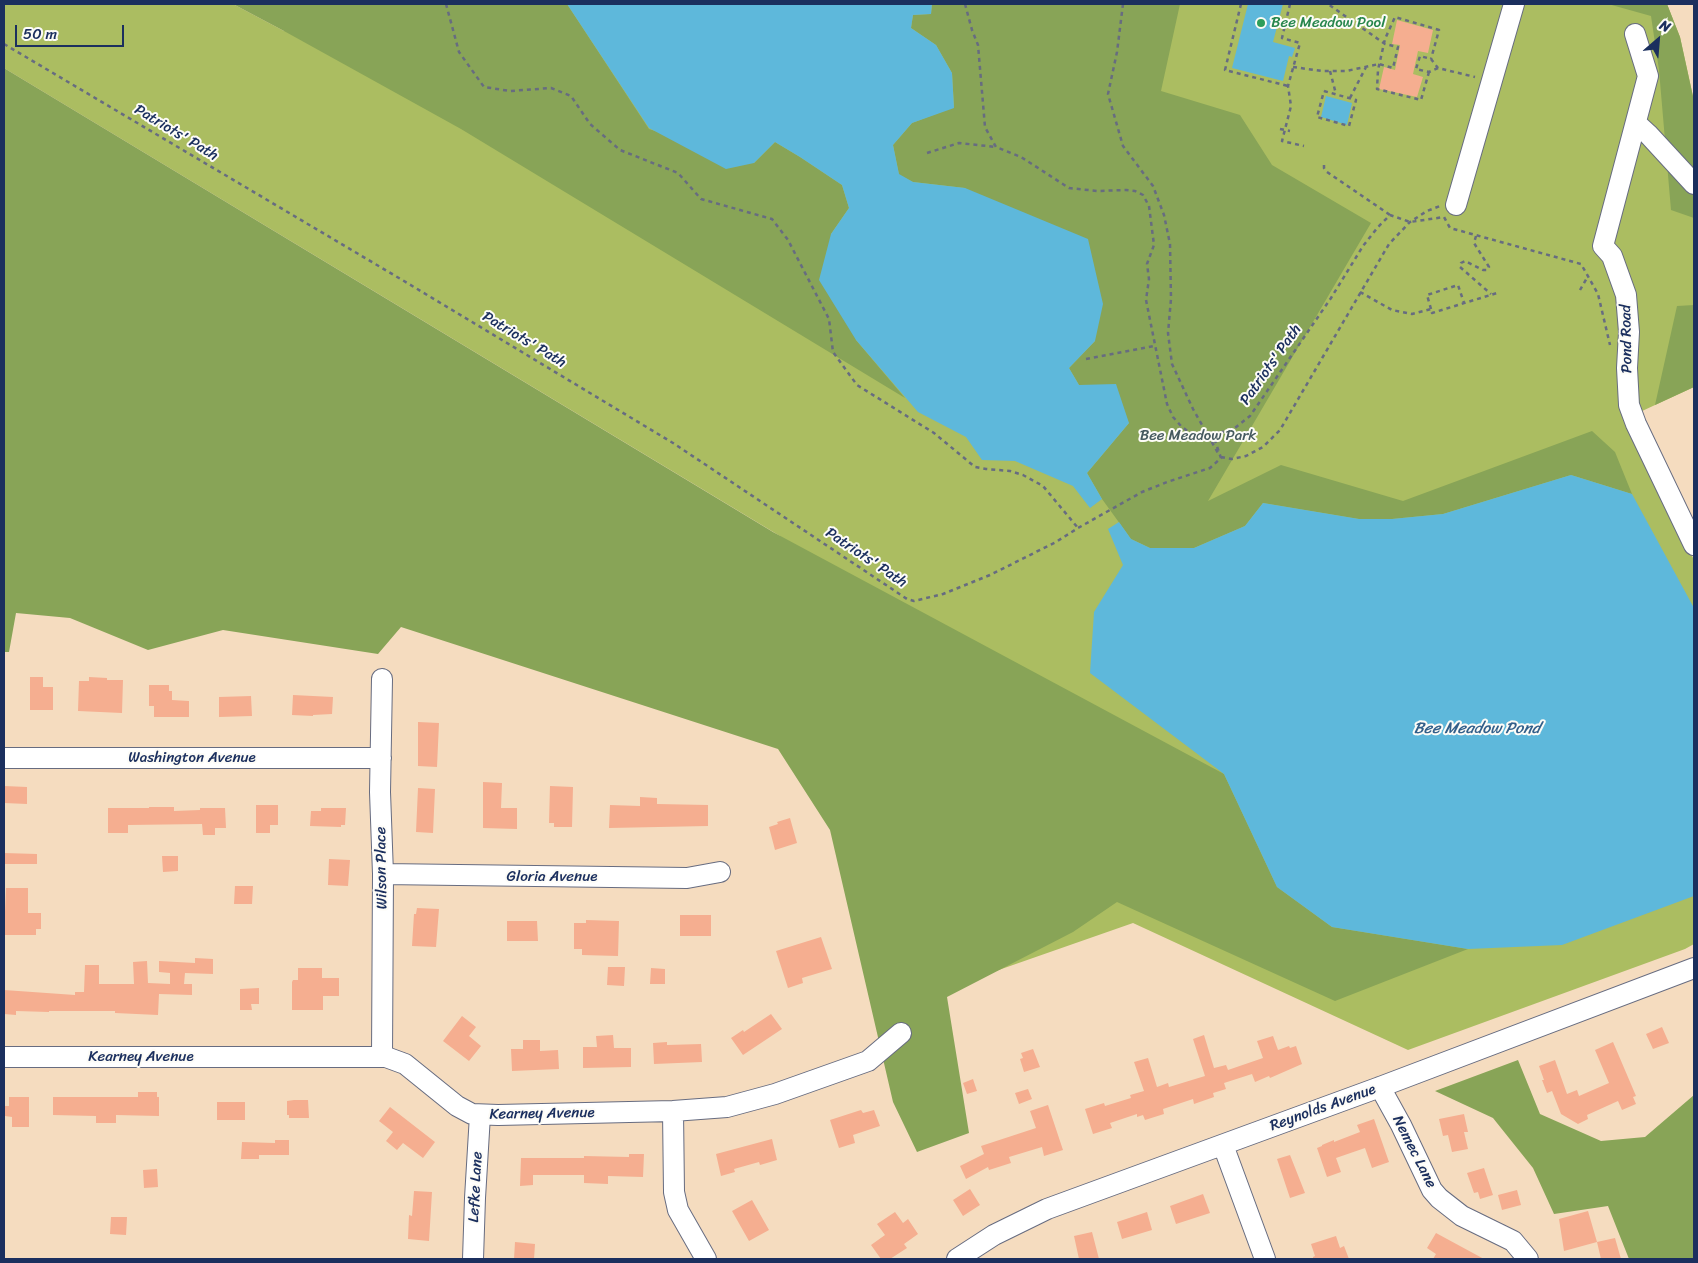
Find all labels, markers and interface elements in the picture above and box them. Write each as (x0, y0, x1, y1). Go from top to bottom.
text: N (1655, 13, 1675, 40)
place label: Bee Meadow Pool (1271, 14, 1385, 32)
scale bar (18, 15, 126, 47)
north arrow (1633, 15, 1683, 65)
marker: Bee Meadow Pool (1255, 17, 1267, 29)
text: 50 m (23, 21, 57, 47)
street label: Patriots' Path (131, 101, 221, 165)
street label: Pond Road (1617, 304, 1637, 374)
street label: Patriots' Path (479, 308, 569, 372)
street label: Patriots' Path (1237, 321, 1305, 409)
park label: Bee Meadow Park (1140, 427, 1256, 445)
street label: Patriots' Path (822, 524, 910, 592)
water label: Bee Meadow Pond (1414, 719, 1540, 739)
street label: Washington Avenue (128, 749, 256, 767)
street label: Wilson Place (372, 827, 392, 909)
street label: Gloria Avenue (507, 868, 597, 886)
street label: Kearney Avenue (88, 1048, 194, 1066)
street label: Reynolds Avenue (1268, 1081, 1378, 1135)
street label: Kearney Avenue (489, 1104, 595, 1124)
street label: Nemec Lane (1388, 1113, 1440, 1191)
street label: Lefke Lane (465, 1151, 487, 1223)

